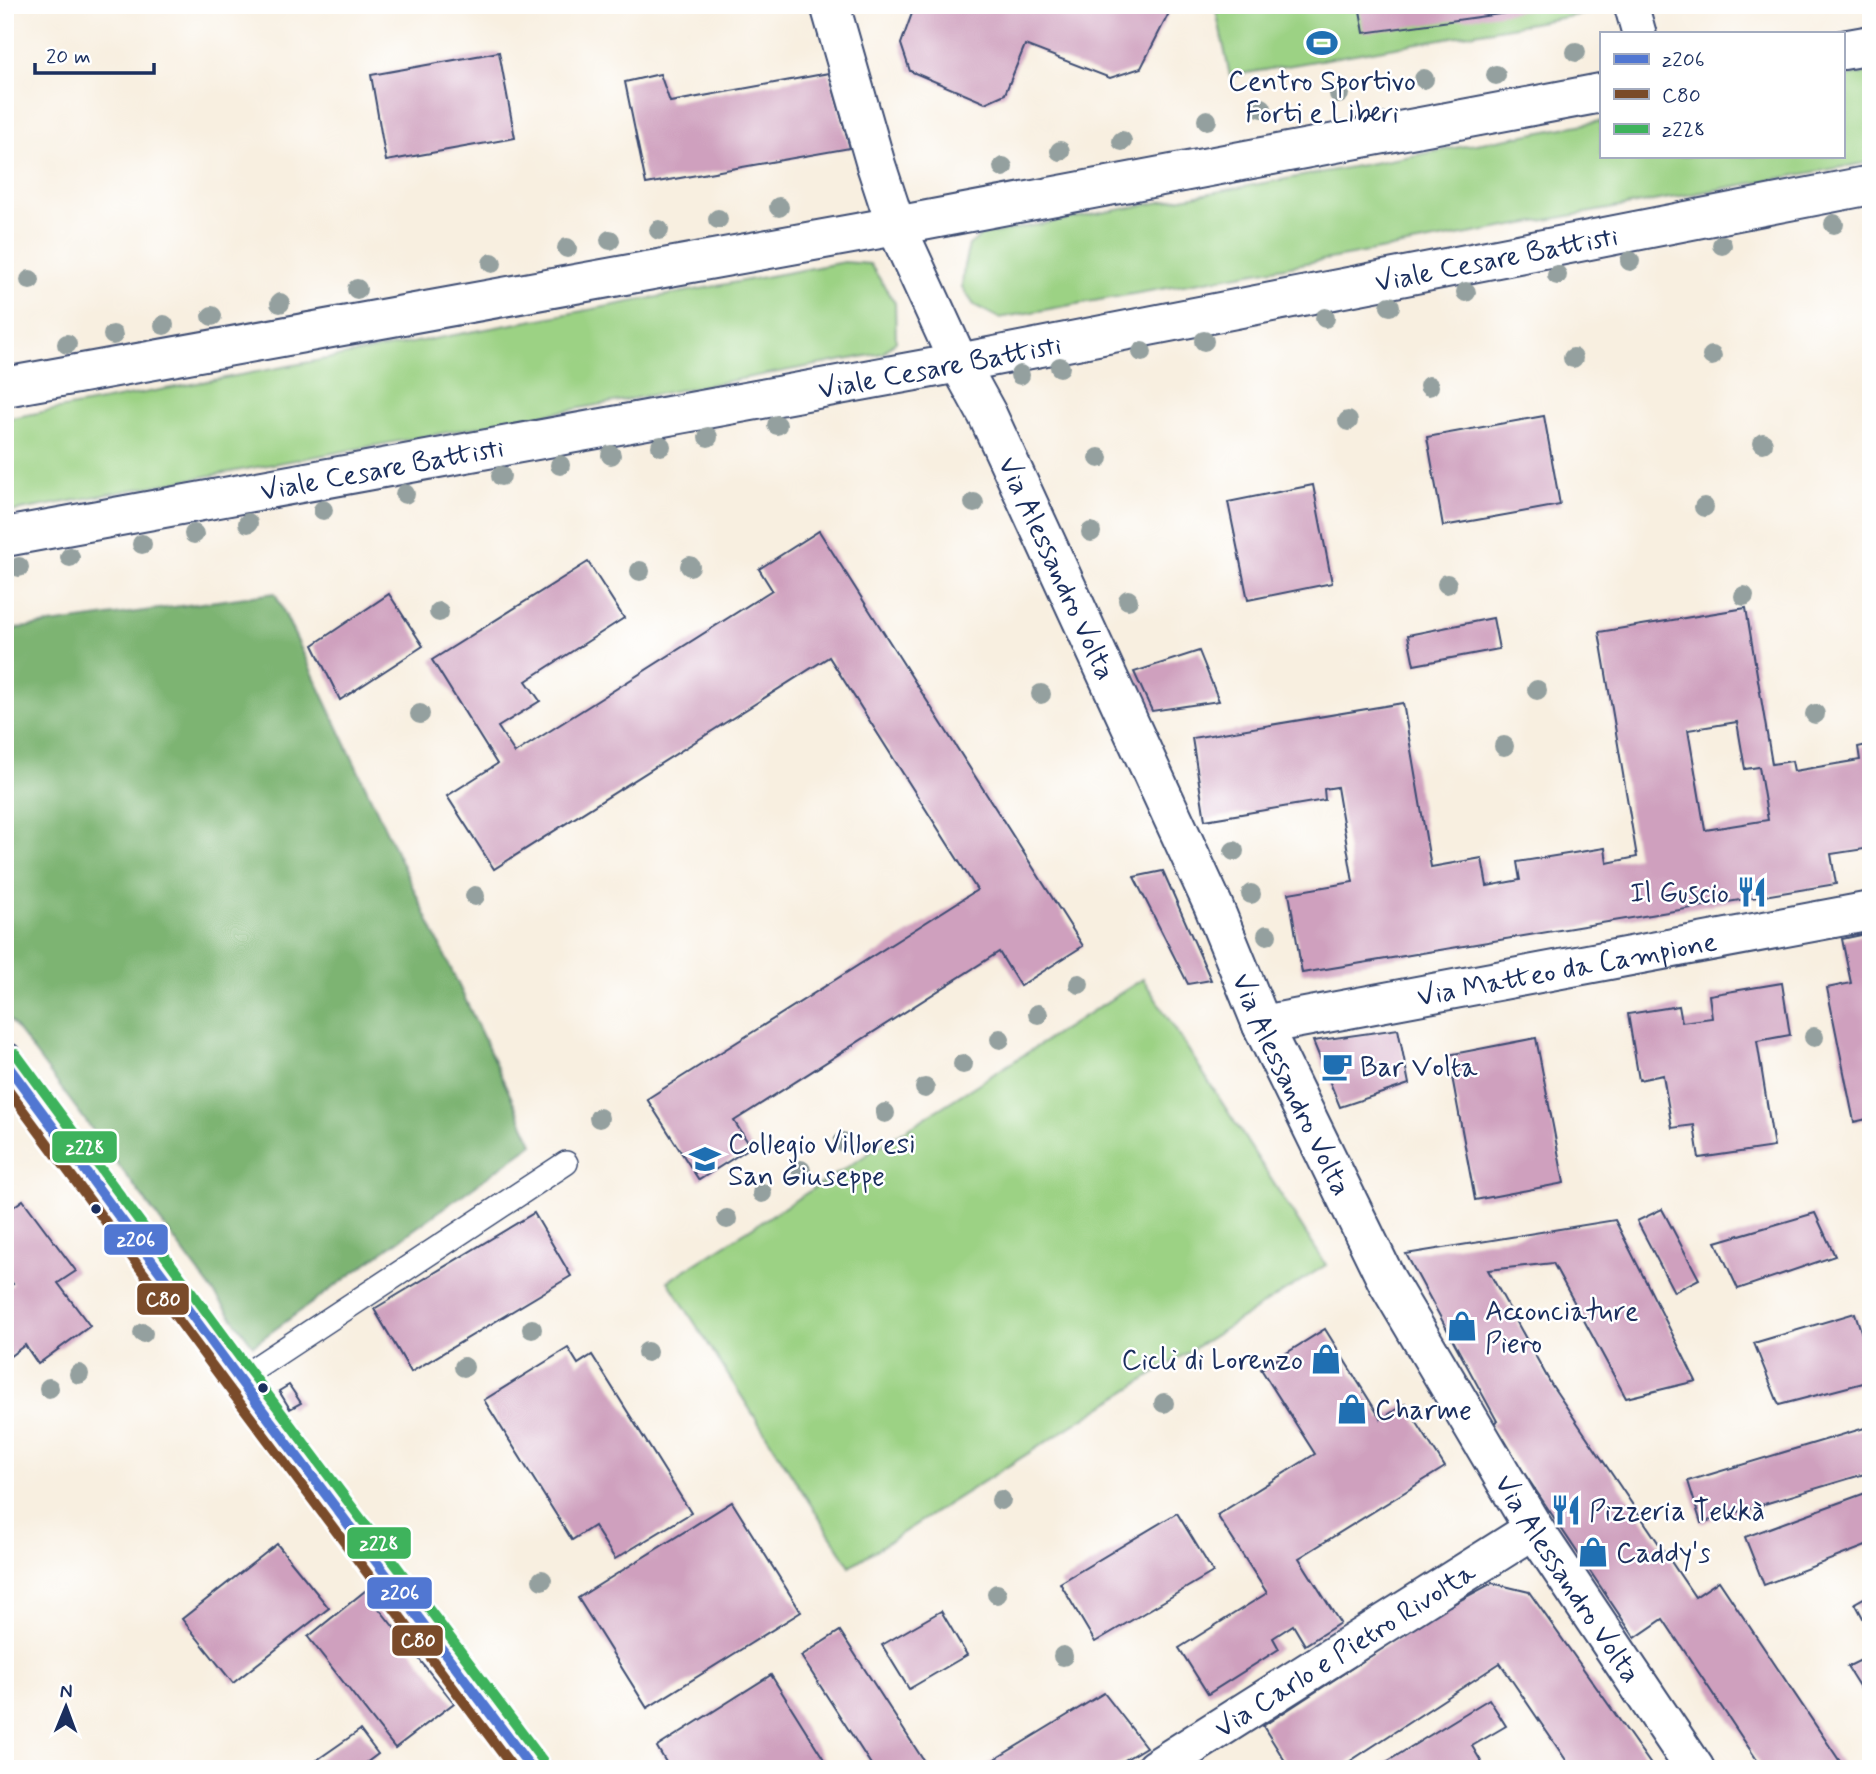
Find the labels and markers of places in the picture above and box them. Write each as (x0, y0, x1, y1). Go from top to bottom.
sports icon: Centro Sportivo Forti e Liberi (1305, 26, 1339, 60)
place label: Centro Sportivo Forti e Liberi (1228, 64, 1416, 133)
restaurant icon: Il Guscio (1735, 875, 1769, 909)
place label: Il Guscio (1630, 876, 1729, 913)
cafe icon: Bar Volta (1320, 1049, 1354, 1083)
place label: Bar Volta (1360, 1050, 1478, 1087)
place label: Collegio Villoresi San Giuseppe (728, 1127, 916, 1196)
school or university icon: Collegio Villoresi San Giuseppe (688, 1142, 722, 1176)
unlabelled marker (89, 1202, 103, 1216)
place label: Acconciature Piero (1485, 1294, 1638, 1363)
shop icon: Acconciature Piero (1445, 1309, 1479, 1343)
shop icon: Cicli di Lorenzo (1309, 1342, 1343, 1376)
place label: Cicli di Lorenzo (1122, 1343, 1303, 1380)
unlabelled marker (256, 1381, 270, 1395)
shop icon: Charme (1335, 1392, 1369, 1426)
place label: Charme (1375, 1393, 1472, 1430)
restaurant icon: Pizzeria Tekkà (1549, 1493, 1583, 1527)
place label: Pizzeria Tekkà (1589, 1494, 1765, 1531)
shop icon: Caddy's (1576, 1535, 1610, 1569)
place label: Caddy's (1616, 1536, 1711, 1573)

